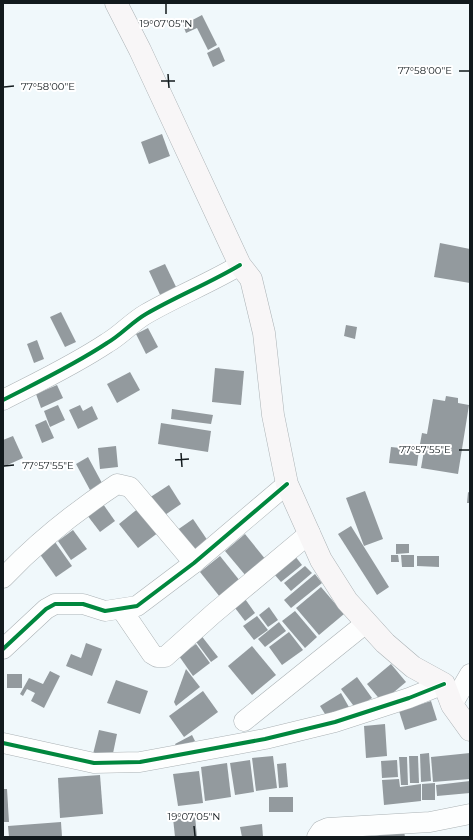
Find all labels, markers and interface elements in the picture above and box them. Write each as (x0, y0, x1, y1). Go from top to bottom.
text: 19°07'05"N (140, 17, 192, 30)
text: 77°58'00"E (398, 64, 452, 77)
text: 77°58'00"E (21, 80, 75, 93)
text: 77°57'55"E (399, 443, 451, 456)
text: 77°57'55"E (22, 459, 74, 472)
text: 19°07'05"N (168, 810, 220, 823)

